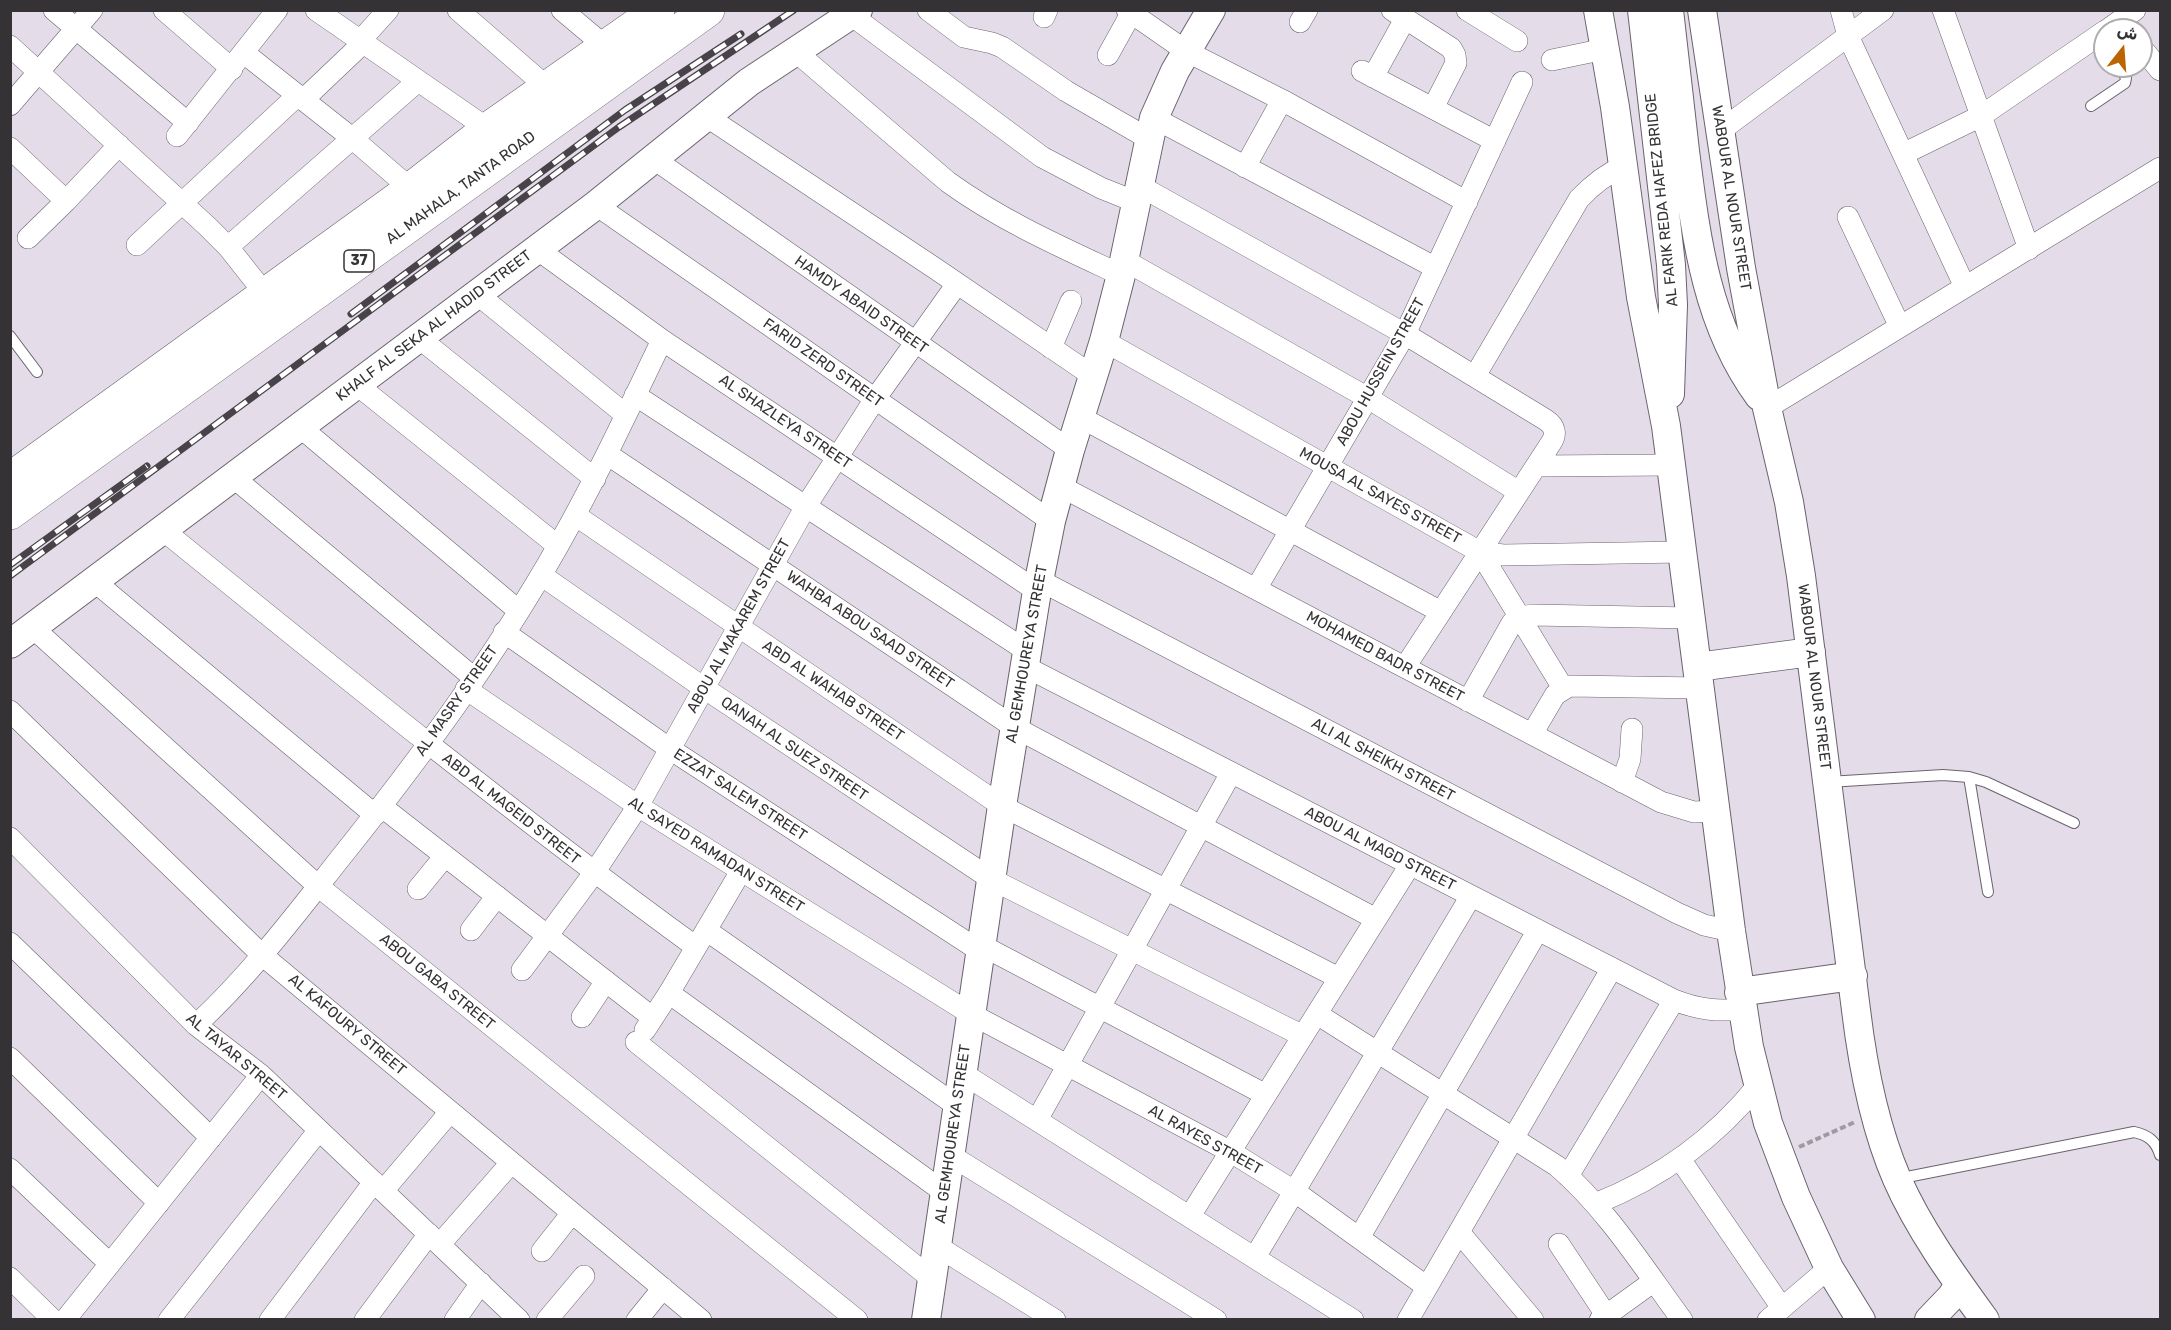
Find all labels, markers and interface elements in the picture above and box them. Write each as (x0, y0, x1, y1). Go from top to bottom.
north arrow (2093, 18, 2153, 78)
text: ش (2115, 20, 2140, 44)
street label: AL FARIK REDA HAFEZ BRIDGE (1642, 92, 1682, 308)
street label: WABOUR AL NOUR STREET (1707, 104, 1755, 292)
street label: AL MAHALA, TANTA ROAD (383, 128, 539, 248)
street label: KHALF AL SEKA AL HADID STREET (333, 247, 535, 405)
road number: 37 (344, 250, 374, 272)
street label: HAMDY ABAID STREET (791, 252, 931, 358)
street label: ABOU HUSSEIN STREET (1333, 295, 1429, 449)
street label: FARID ZERD STREET (759, 315, 887, 411)
street label: AL SHAZLEYA STREET (715, 371, 855, 473)
street label: MOUSA AL SAYES STREET (1296, 444, 1464, 548)
street label: ABOU AL MAKAREM STREET (683, 536, 795, 716)
street label: AL GEMHOUREYA STREET (1002, 563, 1052, 745)
street label: WAHBA ABOU SAAD STREET (783, 567, 957, 693)
street label: WABOUR AL NOUR STREET (1794, 583, 1834, 771)
street label: MOHAMED BADR STREET (1303, 608, 1467, 706)
street label: ABD AL WAHAB STREET (759, 637, 907, 745)
street label: AL MASRY STREET (412, 642, 502, 760)
street label: QANAH AL SUEZ STREET (717, 693, 871, 805)
street label: ALI AL SHEIKH STREET (1308, 715, 1458, 805)
street label: EZZAT SALEM STREET (670, 745, 810, 845)
street label: ABD AL MAGEID STREET (438, 750, 584, 868)
street label: AL SAYED RAMADAN STREET (625, 793, 807, 917)
street label: ABOU AL MAGD STREET (1301, 803, 1459, 895)
street label: ABOU GABA STREET (376, 930, 498, 1034)
street label: AL KAFOURY STREET (285, 971, 409, 1079)
street label: AL TAYAR STREET (182, 1010, 290, 1104)
street label: AL GEMHOUREYA STREET (932, 1043, 974, 1225)
street label: AL RAYES STREET (1145, 1101, 1265, 1179)

